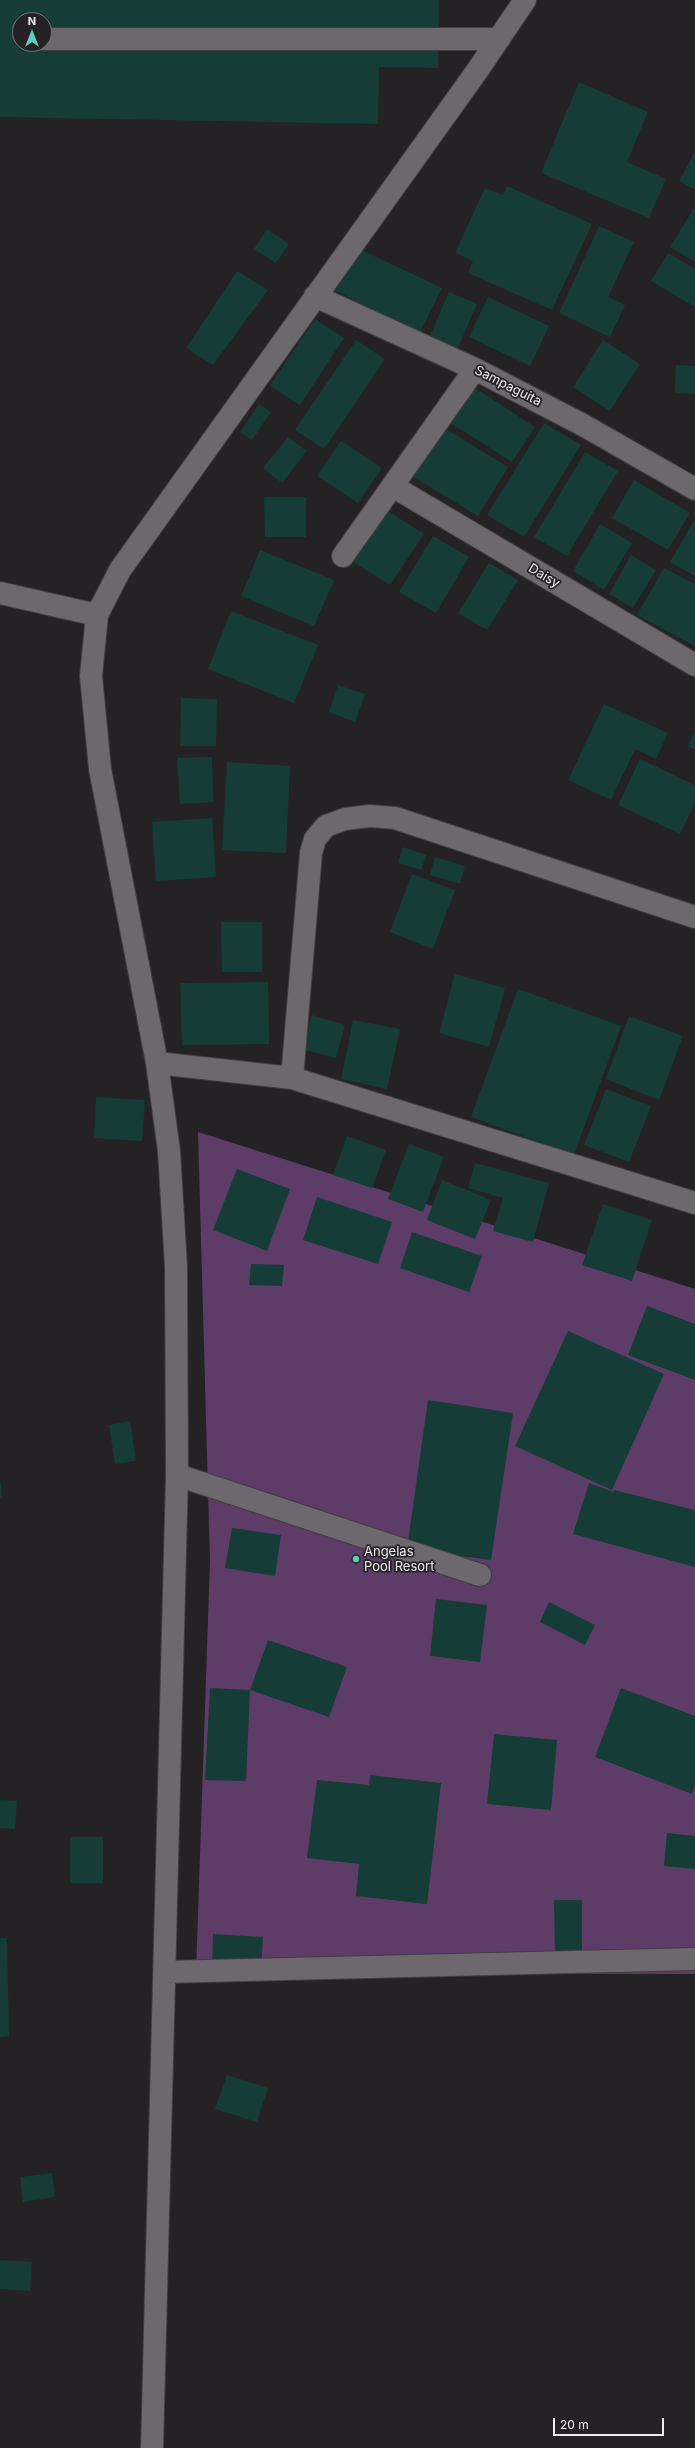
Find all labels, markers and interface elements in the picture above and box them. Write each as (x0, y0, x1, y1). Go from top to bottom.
north arrow (12, 12, 52, 52)
text: N (28, 14, 36, 28)
street label: Sampaguita (472, 363, 544, 409)
street label: Daisy (525, 561, 563, 591)
place label: Angelas Pool Resort (364, 1544, 434, 1575)
marker: Angelas Pool Resort (351, 1554, 361, 1564)
scale bar (555, 2410, 666, 2436)
text: 20 m (560, 2417, 589, 2432)

